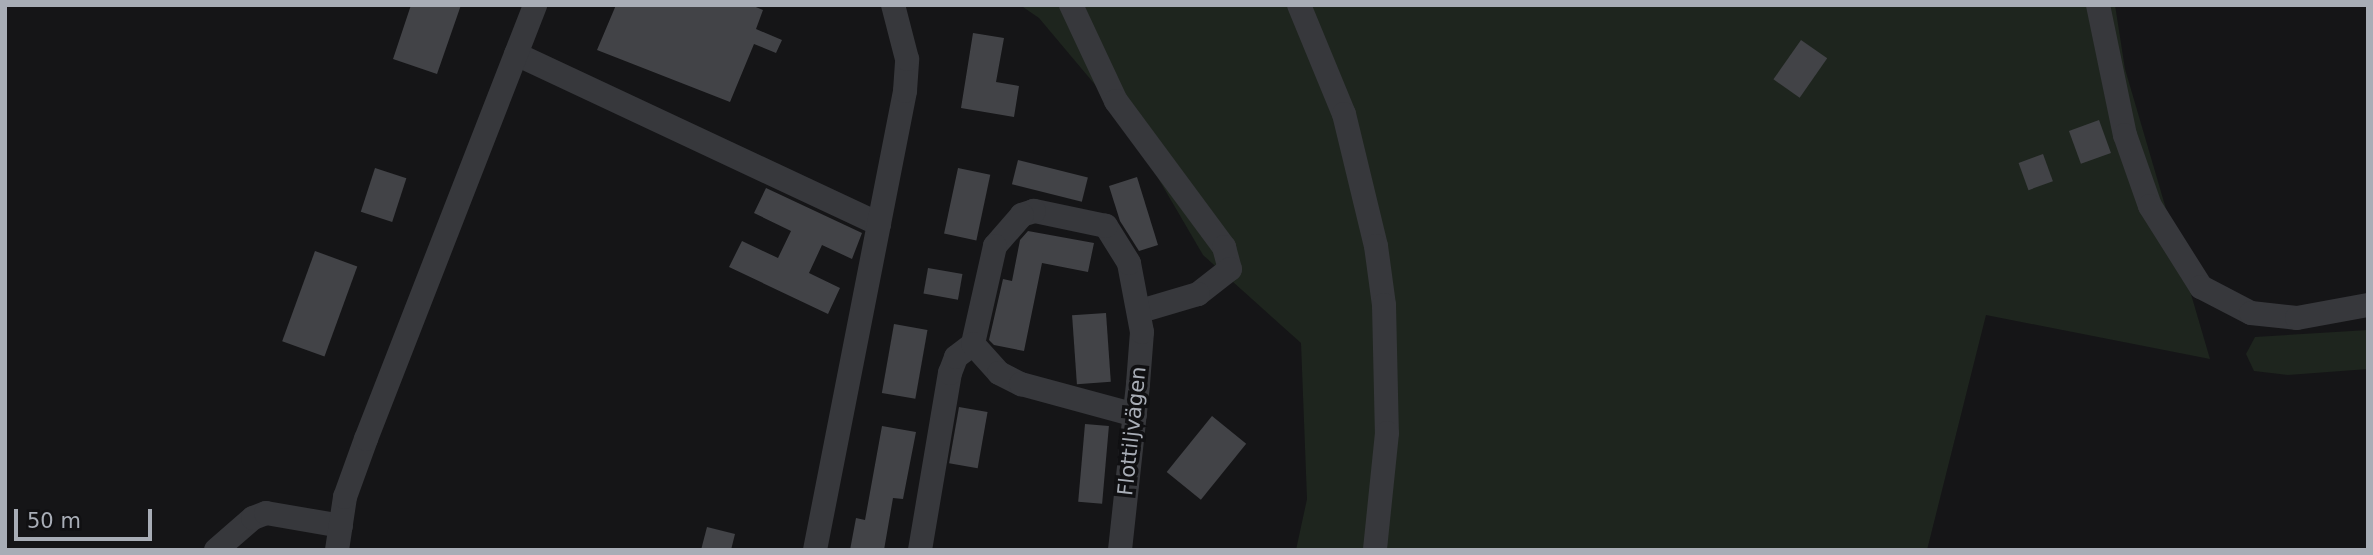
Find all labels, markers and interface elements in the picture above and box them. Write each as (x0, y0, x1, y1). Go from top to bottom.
street label: Flottiljvägen (1113, 365, 1151, 497)
scale bar (18, 496, 156, 540)
text: 50 m (27, 509, 81, 533)

